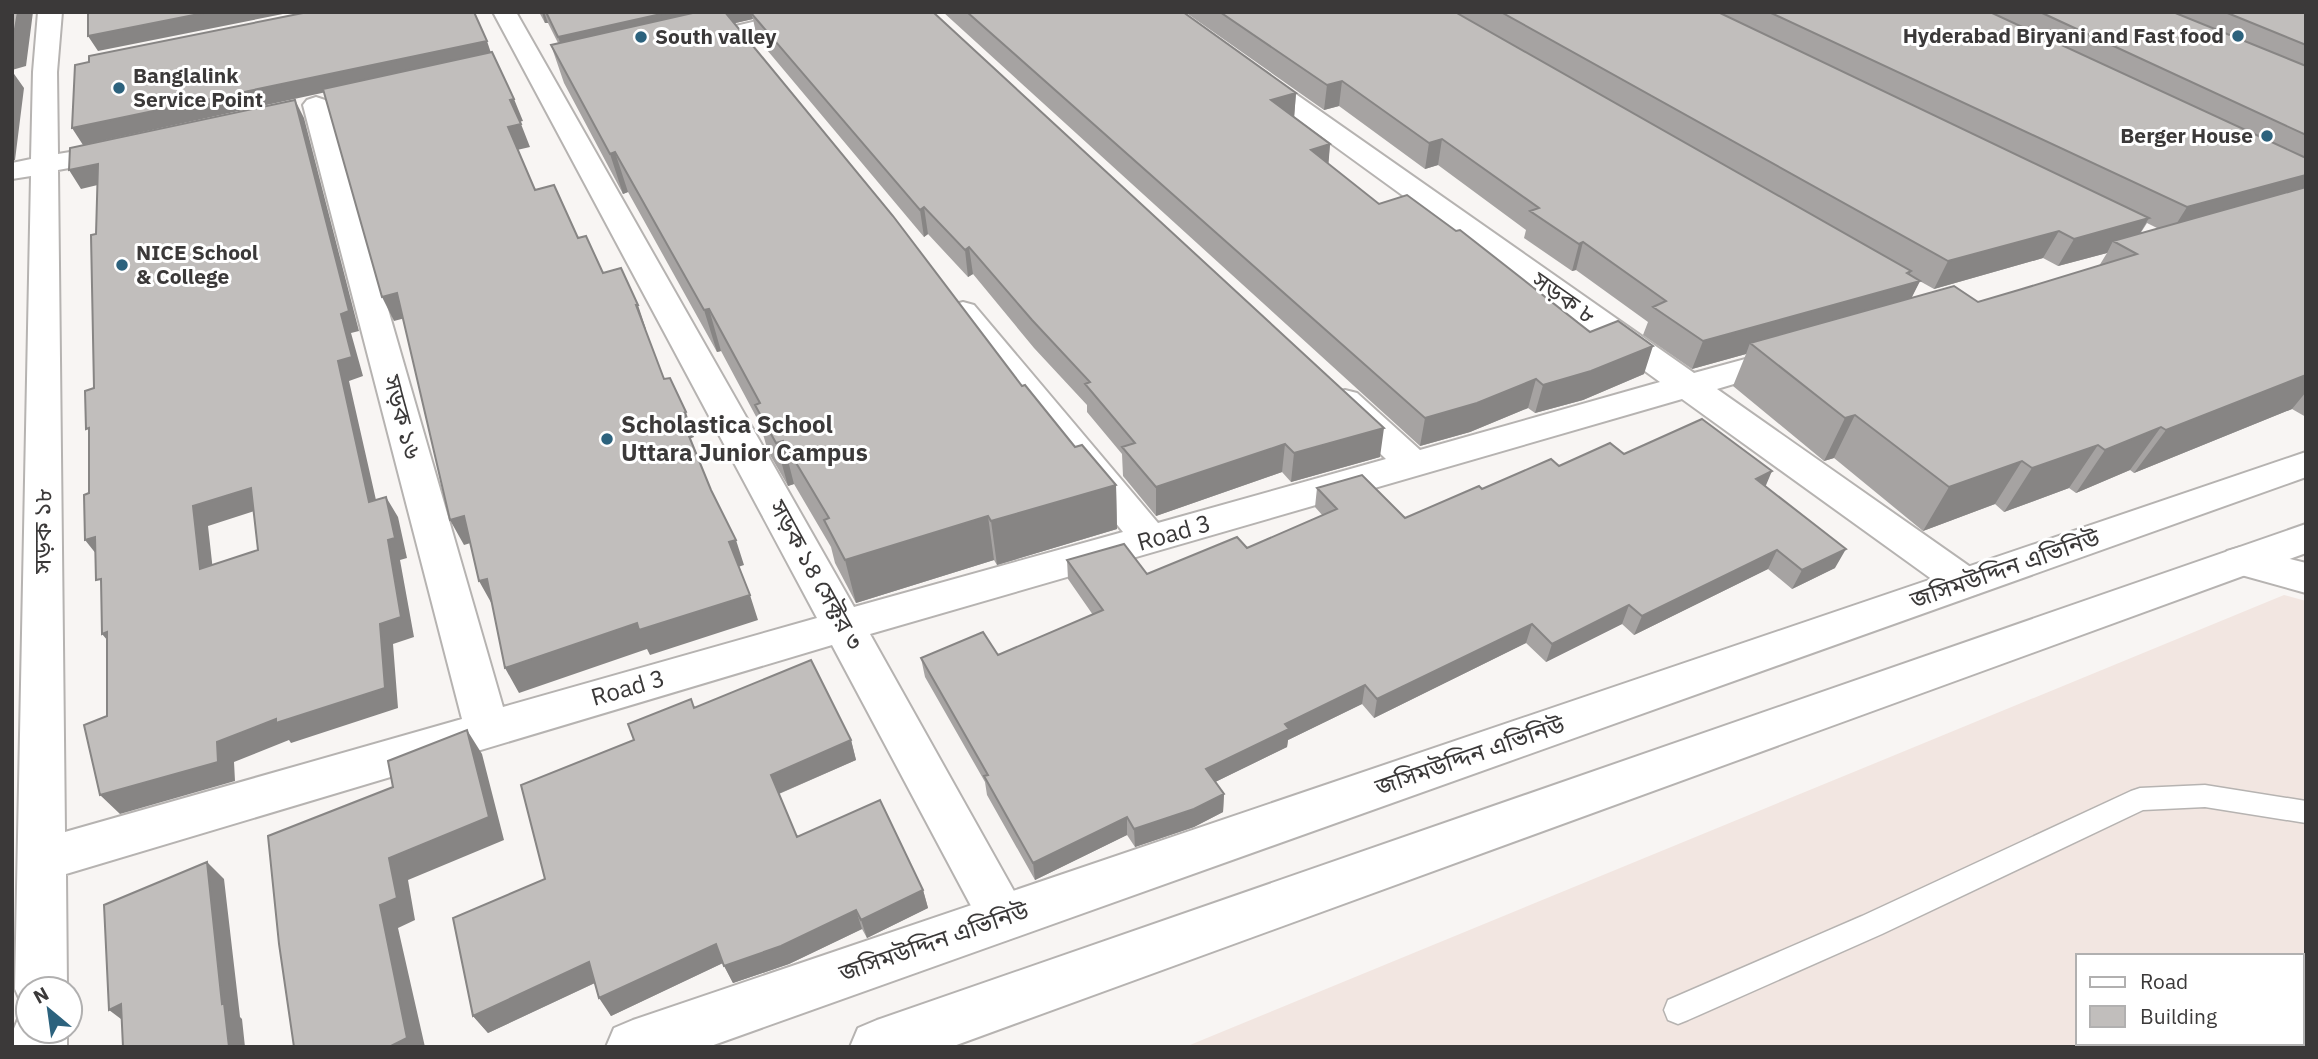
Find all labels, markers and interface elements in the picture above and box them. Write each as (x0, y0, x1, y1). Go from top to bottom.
place label: Hyderabad Biryani and Fast food (1903, 21, 2224, 49)
place label: South valley (655, 22, 777, 50)
marker: Hyderabad Biryani and Fast food (2230, 28, 2246, 44)
marker: South valley (633, 29, 649, 45)
place label: Banglalink Service Point (133, 61, 263, 113)
marker: Banglalink Service Point (111, 80, 127, 96)
place label: Berger House (2120, 121, 2253, 149)
marker: Berger House (2259, 128, 2275, 144)
place label: NICE School & College (136, 238, 258, 290)
marker: NICE School & College (114, 257, 130, 273)
street label: সড়ক ৮ (1525, 263, 1603, 331)
street label: সড়ক ১৬ (376, 370, 429, 462)
place label: Scholastica School Uttara Junior Campus (621, 408, 868, 468)
marker: Scholastica School Uttara Junior Campus (599, 431, 615, 447)
street label: সড়ক ১৮ (26, 488, 58, 575)
street label: সড়ক ১৪ সেক্টর ৩ (762, 493, 871, 655)
street label: Road 3 (1133, 506, 1214, 558)
street label: জসিমউদ্দিন এভিনিউ (1905, 520, 2105, 616)
street label: Road 3 (587, 661, 668, 713)
street label: জসিমউদ্দিন এভিনিউ (1370, 707, 1570, 803)
street label: জসিমউদ্দিন এভিনিউ (834, 893, 1034, 989)
legend (2076, 954, 2304, 1045)
text: Road (2140, 967, 2188, 995)
north arrow (14, 975, 84, 1045)
text: N (29, 981, 53, 1009)
text: Building (2140, 1002, 2217, 1030)

